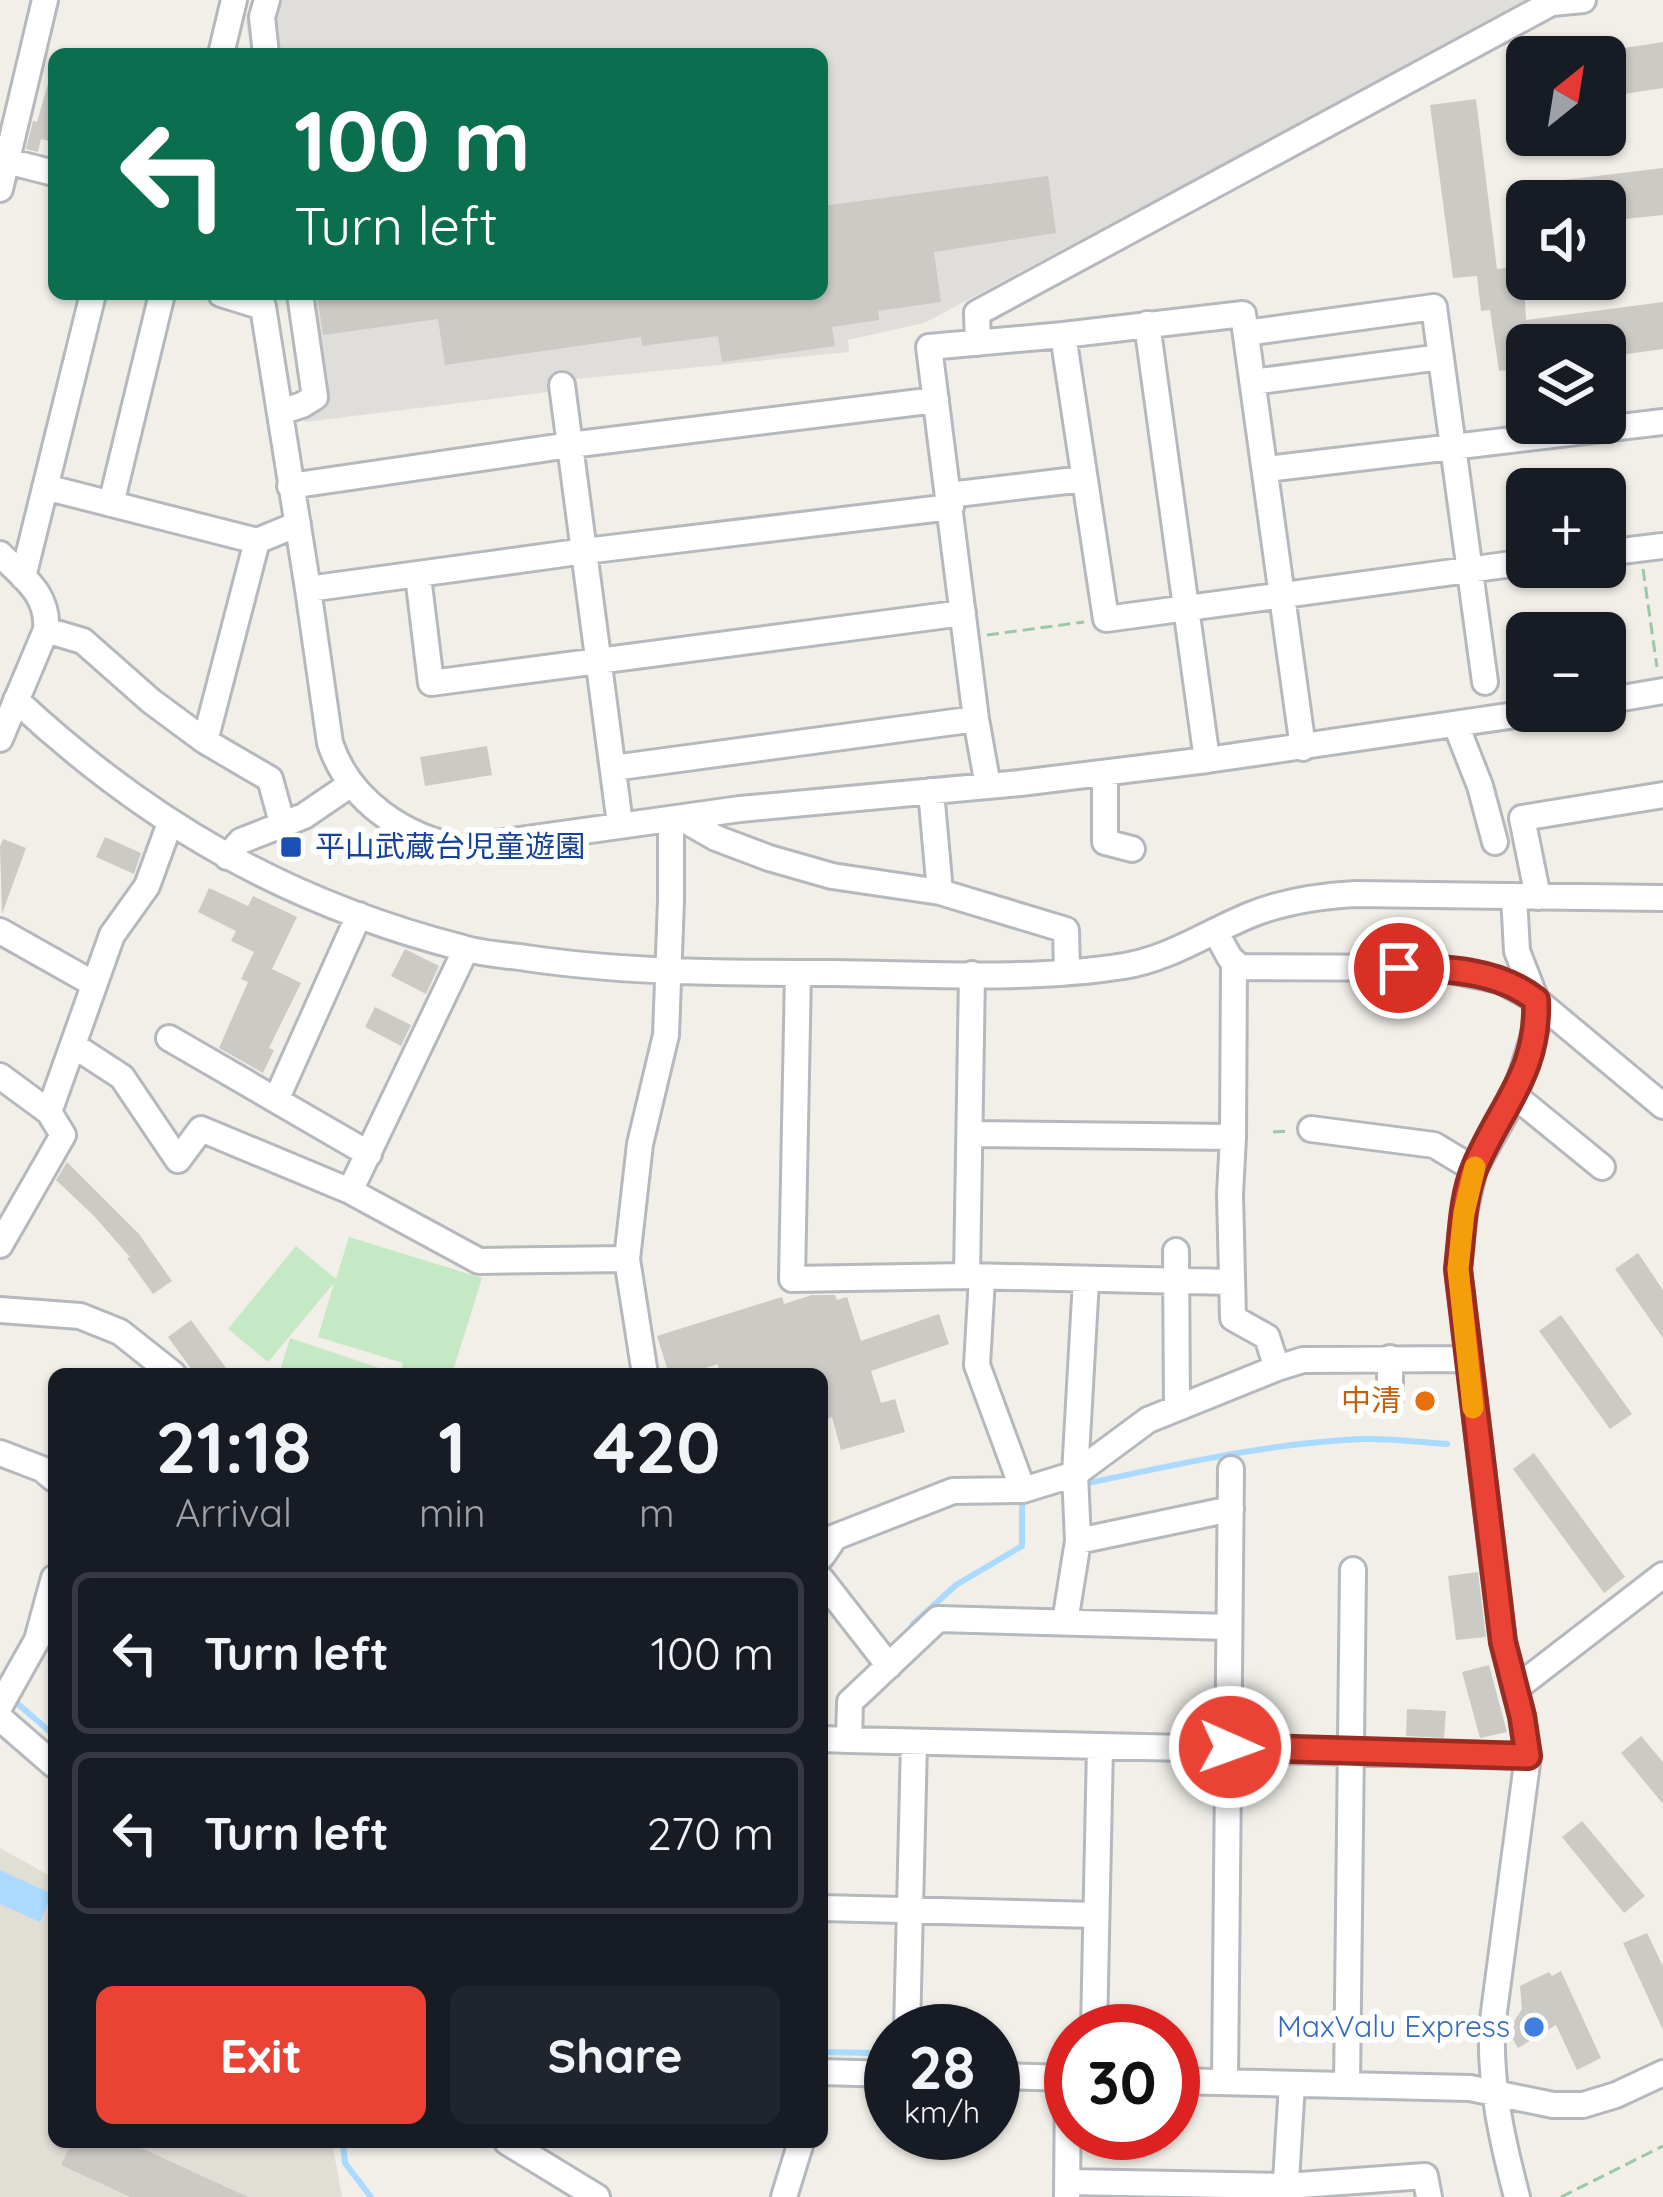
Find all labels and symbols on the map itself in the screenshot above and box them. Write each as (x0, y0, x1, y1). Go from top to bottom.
north arrow (1506, 36, 1626, 156)
place label: 平山武蔵台児童遊園 (315, 827, 585, 865)
marker: 平山武蔵台児童遊園 (278, 834, 304, 860)
pin (1348, 917, 1450, 1019)
place label: 中清 (1341, 1381, 1401, 1419)
marker: 中清 (1412, 1388, 1438, 1414)
position arrow (1167, 1684, 1293, 1810)
speed limit sign: 30 (1044, 2004, 1200, 2160)
place label: MaxValu Express (1277, 2007, 1510, 2045)
marker: MaxValu Express (1521, 2014, 1547, 2040)

